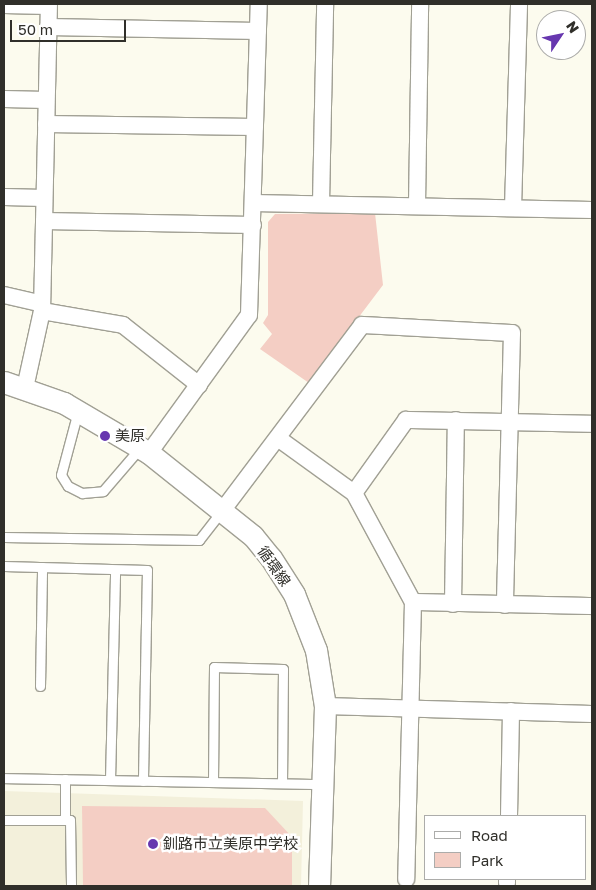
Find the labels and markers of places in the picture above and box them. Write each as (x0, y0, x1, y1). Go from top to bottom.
place label: 美原 (115, 427, 145, 445)
marker: 美原 (99, 430, 111, 442)
place label: 釧路市立美原中学校 (163, 835, 298, 853)
marker: 釧路市立美原中学校 (147, 838, 159, 850)

